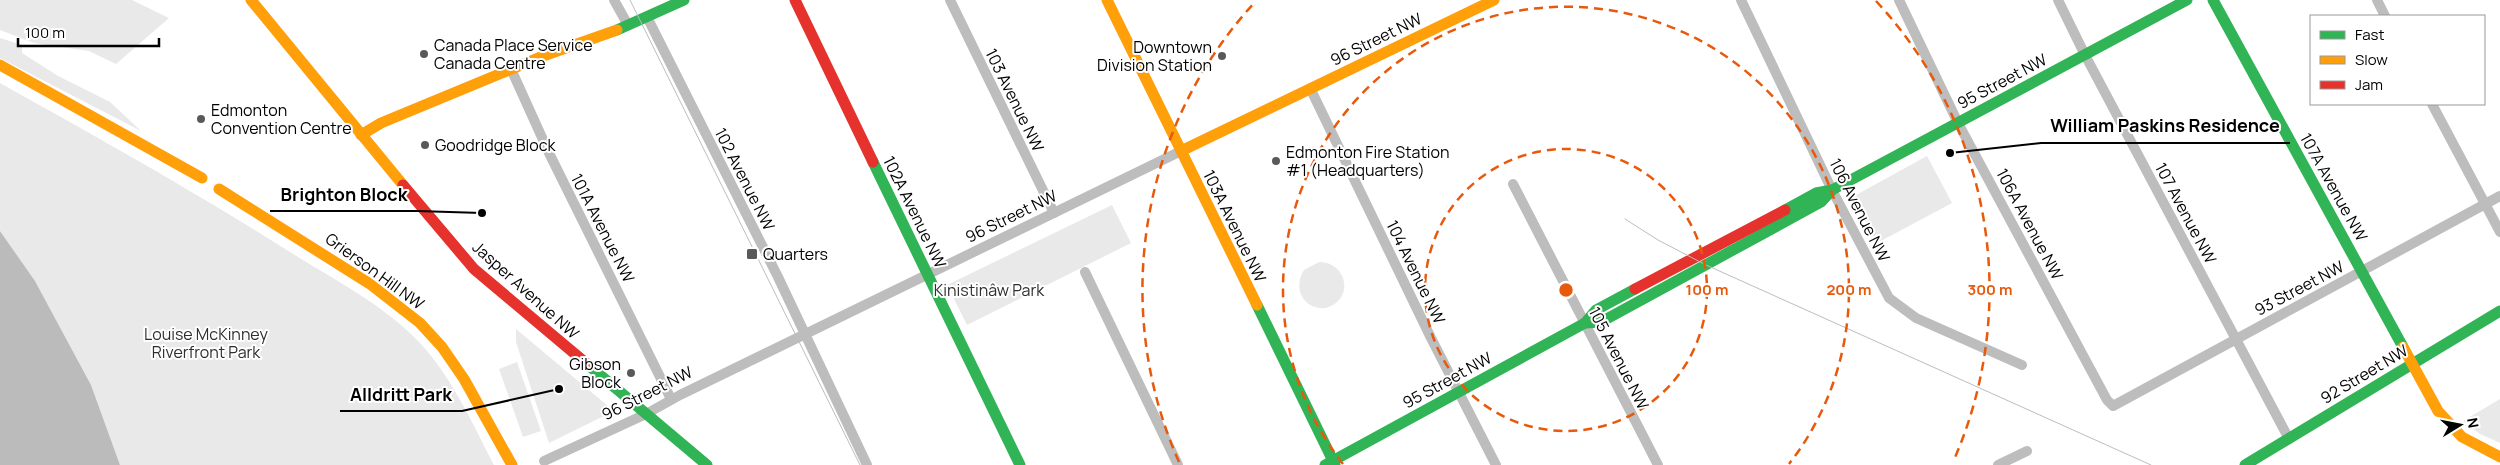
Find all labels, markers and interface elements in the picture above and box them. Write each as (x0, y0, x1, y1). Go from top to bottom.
street label: 96 Street NW (1327, 7, 1425, 71)
scale bar (18, 15, 159, 47)
legend (2310, 15, 2485, 105)
text: 100 m (25, 22, 65, 43)
text: Fast (2355, 24, 2384, 45)
place label: Canada Place Service Canada Centre (434, 34, 593, 74)
place label: Downtown Division Station (1097, 36, 1212, 76)
street label: 103 Avenue NW (981, 45, 1049, 155)
marker: Canada Place Service Canada Centre (418, 48, 430, 60)
street label: 95 Street NW (1953, 48, 2051, 114)
text: Slow (2355, 49, 2388, 70)
marker: Downtown Division Station (1216, 50, 1228, 62)
text: Jam (2355, 74, 2383, 95)
place label: Edmonton Convention Centre (211, 99, 352, 139)
callout: William Paskins Residence (2041, 110, 2290, 143)
marker: Edmonton Convention Centre (195, 113, 207, 125)
text: William Paskins Residence (2050, 113, 2280, 137)
street label: 102 Avenue NW (710, 124, 780, 234)
street label: 107A Avenue NW (2295, 129, 2373, 245)
place label: Goodridge Block (435, 134, 557, 156)
marker: Goodridge Block (419, 139, 431, 151)
place label: Edmonton Fire Station #1 (Headquarters) (1286, 141, 1450, 181)
street label: 102A Avenue NW (878, 152, 952, 272)
marker: Edmonton Fire Station #1 (Headquarters) (1270, 155, 1282, 167)
street label: 106 Avenue NW (1825, 155, 1895, 265)
street label: 107 Avenue NW (2150, 159, 2222, 267)
street label: 106A Avenue NW (1991, 164, 2069, 284)
street label: 103A Avenue NW (1198, 166, 1272, 286)
street label: 101A Avenue NW (566, 170, 640, 286)
callout: Brighton Block (270, 178, 417, 211)
text: Brighton Block (281, 182, 409, 206)
street label: 96 Street NW (962, 184, 1060, 248)
street label: 104 Avenue NW (1381, 217, 1451, 327)
street label: Grierson Hill NW (321, 228, 429, 314)
street label: Jasper Avenue NW (468, 236, 584, 344)
place label: Quarters (763, 243, 828, 265)
marker: Quarters (745, 247, 759, 261)
street label: 93 Street NW (2251, 255, 2347, 321)
park label: Kinistinâw Park (934, 279, 1045, 301)
text: 100 m (1686, 279, 1728, 300)
text: 200 m (1826, 279, 1872, 300)
text: 300 m (1968, 279, 2012, 300)
centre of rings (1557, 281, 1575, 299)
street label: 105 Avenue NW (1584, 303, 1654, 413)
park label: Louise McKinney Riverfront Park (144, 323, 269, 363)
street label: 92 Street NW (2316, 339, 2412, 409)
street label: 95 Street NW (1399, 346, 1495, 413)
place label: Gibson Block (569, 353, 622, 393)
street label: 96 Street NW (598, 361, 696, 425)
marker: Gibson Block (625, 367, 637, 379)
callout: Alldritt Park (340, 378, 462, 411)
text: Alldritt Park (350, 382, 453, 406)
north arrow (2435, 400, 2485, 450)
text: N (2463, 416, 2484, 429)

